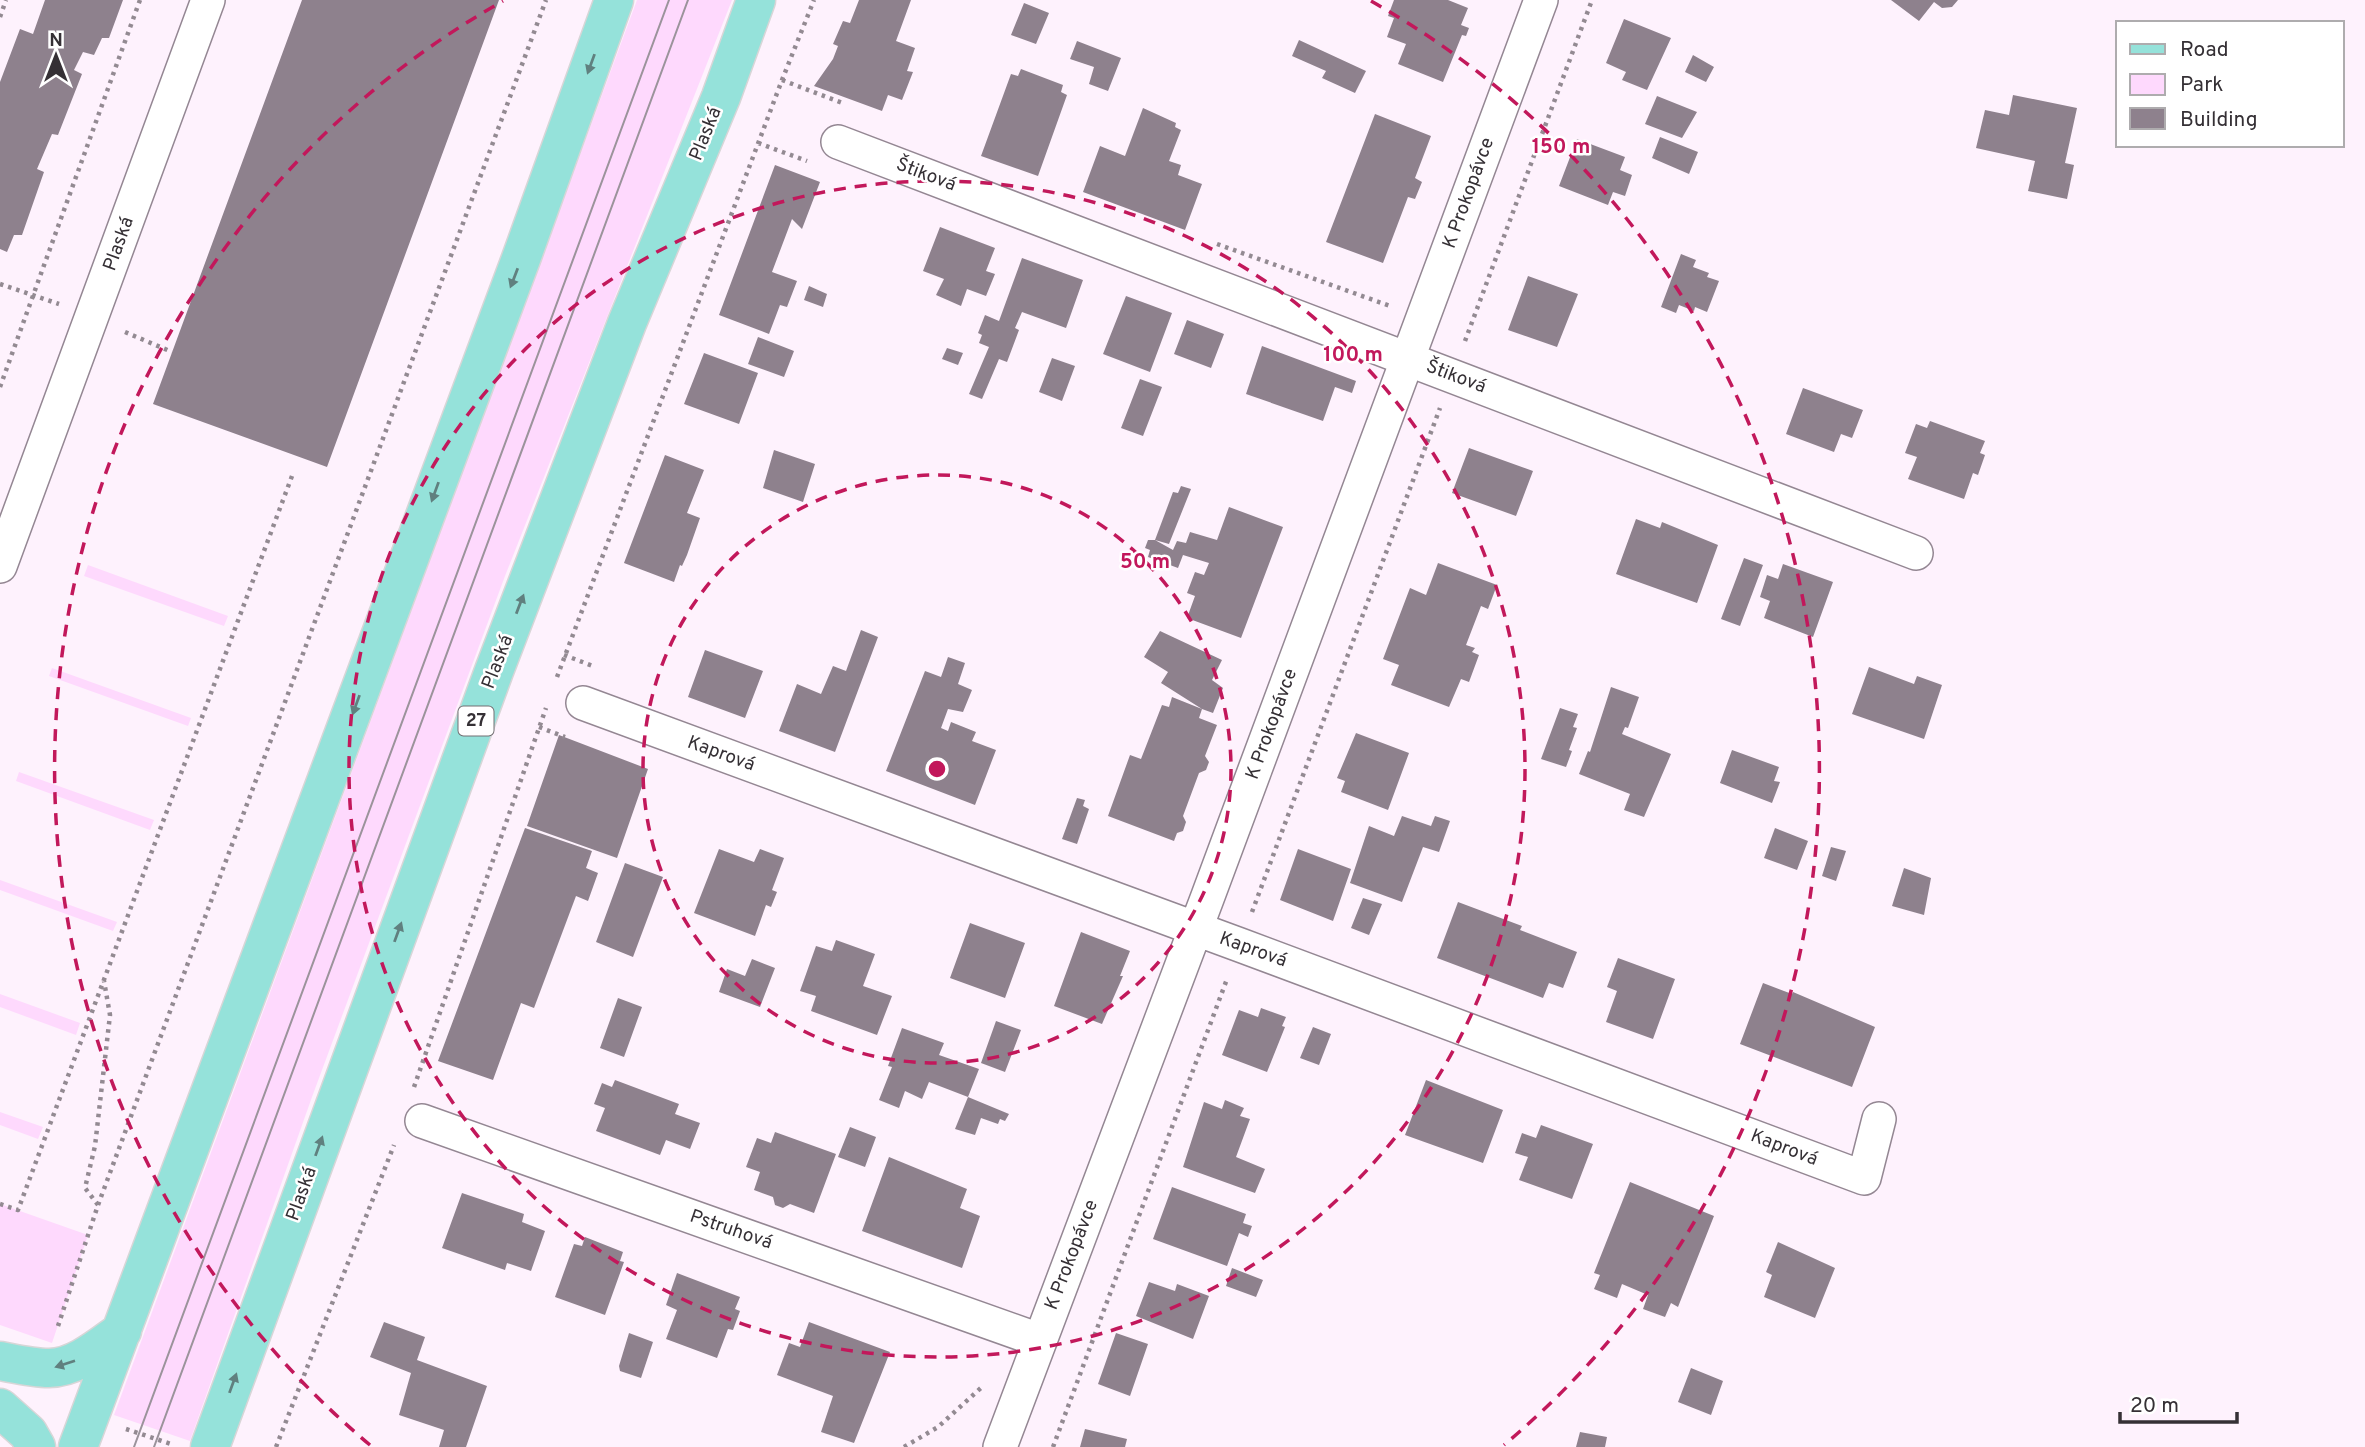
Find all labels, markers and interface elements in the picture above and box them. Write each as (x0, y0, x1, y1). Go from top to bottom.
north arrow (21, 21, 91, 91)
legend (2116, 21, 2344, 147)
text: N (49, 29, 63, 53)
text: Road (2180, 37, 2229, 64)
one-way arrow (585, 54, 596, 75)
text: Park (2180, 72, 2223, 99)
street label: Plaská (684, 104, 728, 164)
text: Building (2180, 107, 2258, 134)
street label: K Prokopávce (1438, 134, 1500, 252)
text: 150 m (1532, 134, 1590, 161)
street label: Štiková (892, 152, 960, 197)
street label: Plaská (98, 214, 140, 274)
one-way arrow (508, 268, 519, 289)
text: 100 m (1323, 342, 1383, 369)
street label: Štiková (1422, 354, 1490, 399)
one-way arrow (429, 481, 440, 502)
text: 50 m (1120, 549, 1170, 576)
one-way arrow (514, 594, 525, 615)
street label: Plaská (477, 632, 519, 692)
street label: K Prokopávce (1241, 665, 1303, 783)
one-way arrow (350, 694, 361, 715)
road number: 27 (458, 706, 494, 736)
street label: Kaprová (684, 731, 758, 777)
centre of rings (925, 757, 949, 781)
one-way arrow (392, 922, 403, 943)
street label: Kaprová (1216, 927, 1290, 973)
street label: Kaprová (1747, 1124, 1821, 1172)
one-way arrow (314, 1135, 325, 1156)
street label: Plaská (281, 1164, 323, 1224)
street label: K Prokopávce (1040, 1196, 1104, 1314)
street label: Pstruhová (686, 1205, 776, 1255)
one-way arrow (55, 1359, 76, 1370)
one-way arrow (228, 1372, 239, 1393)
scale bar (2120, 1380, 2237, 1424)
text: 20 m (2130, 1393, 2179, 1420)

